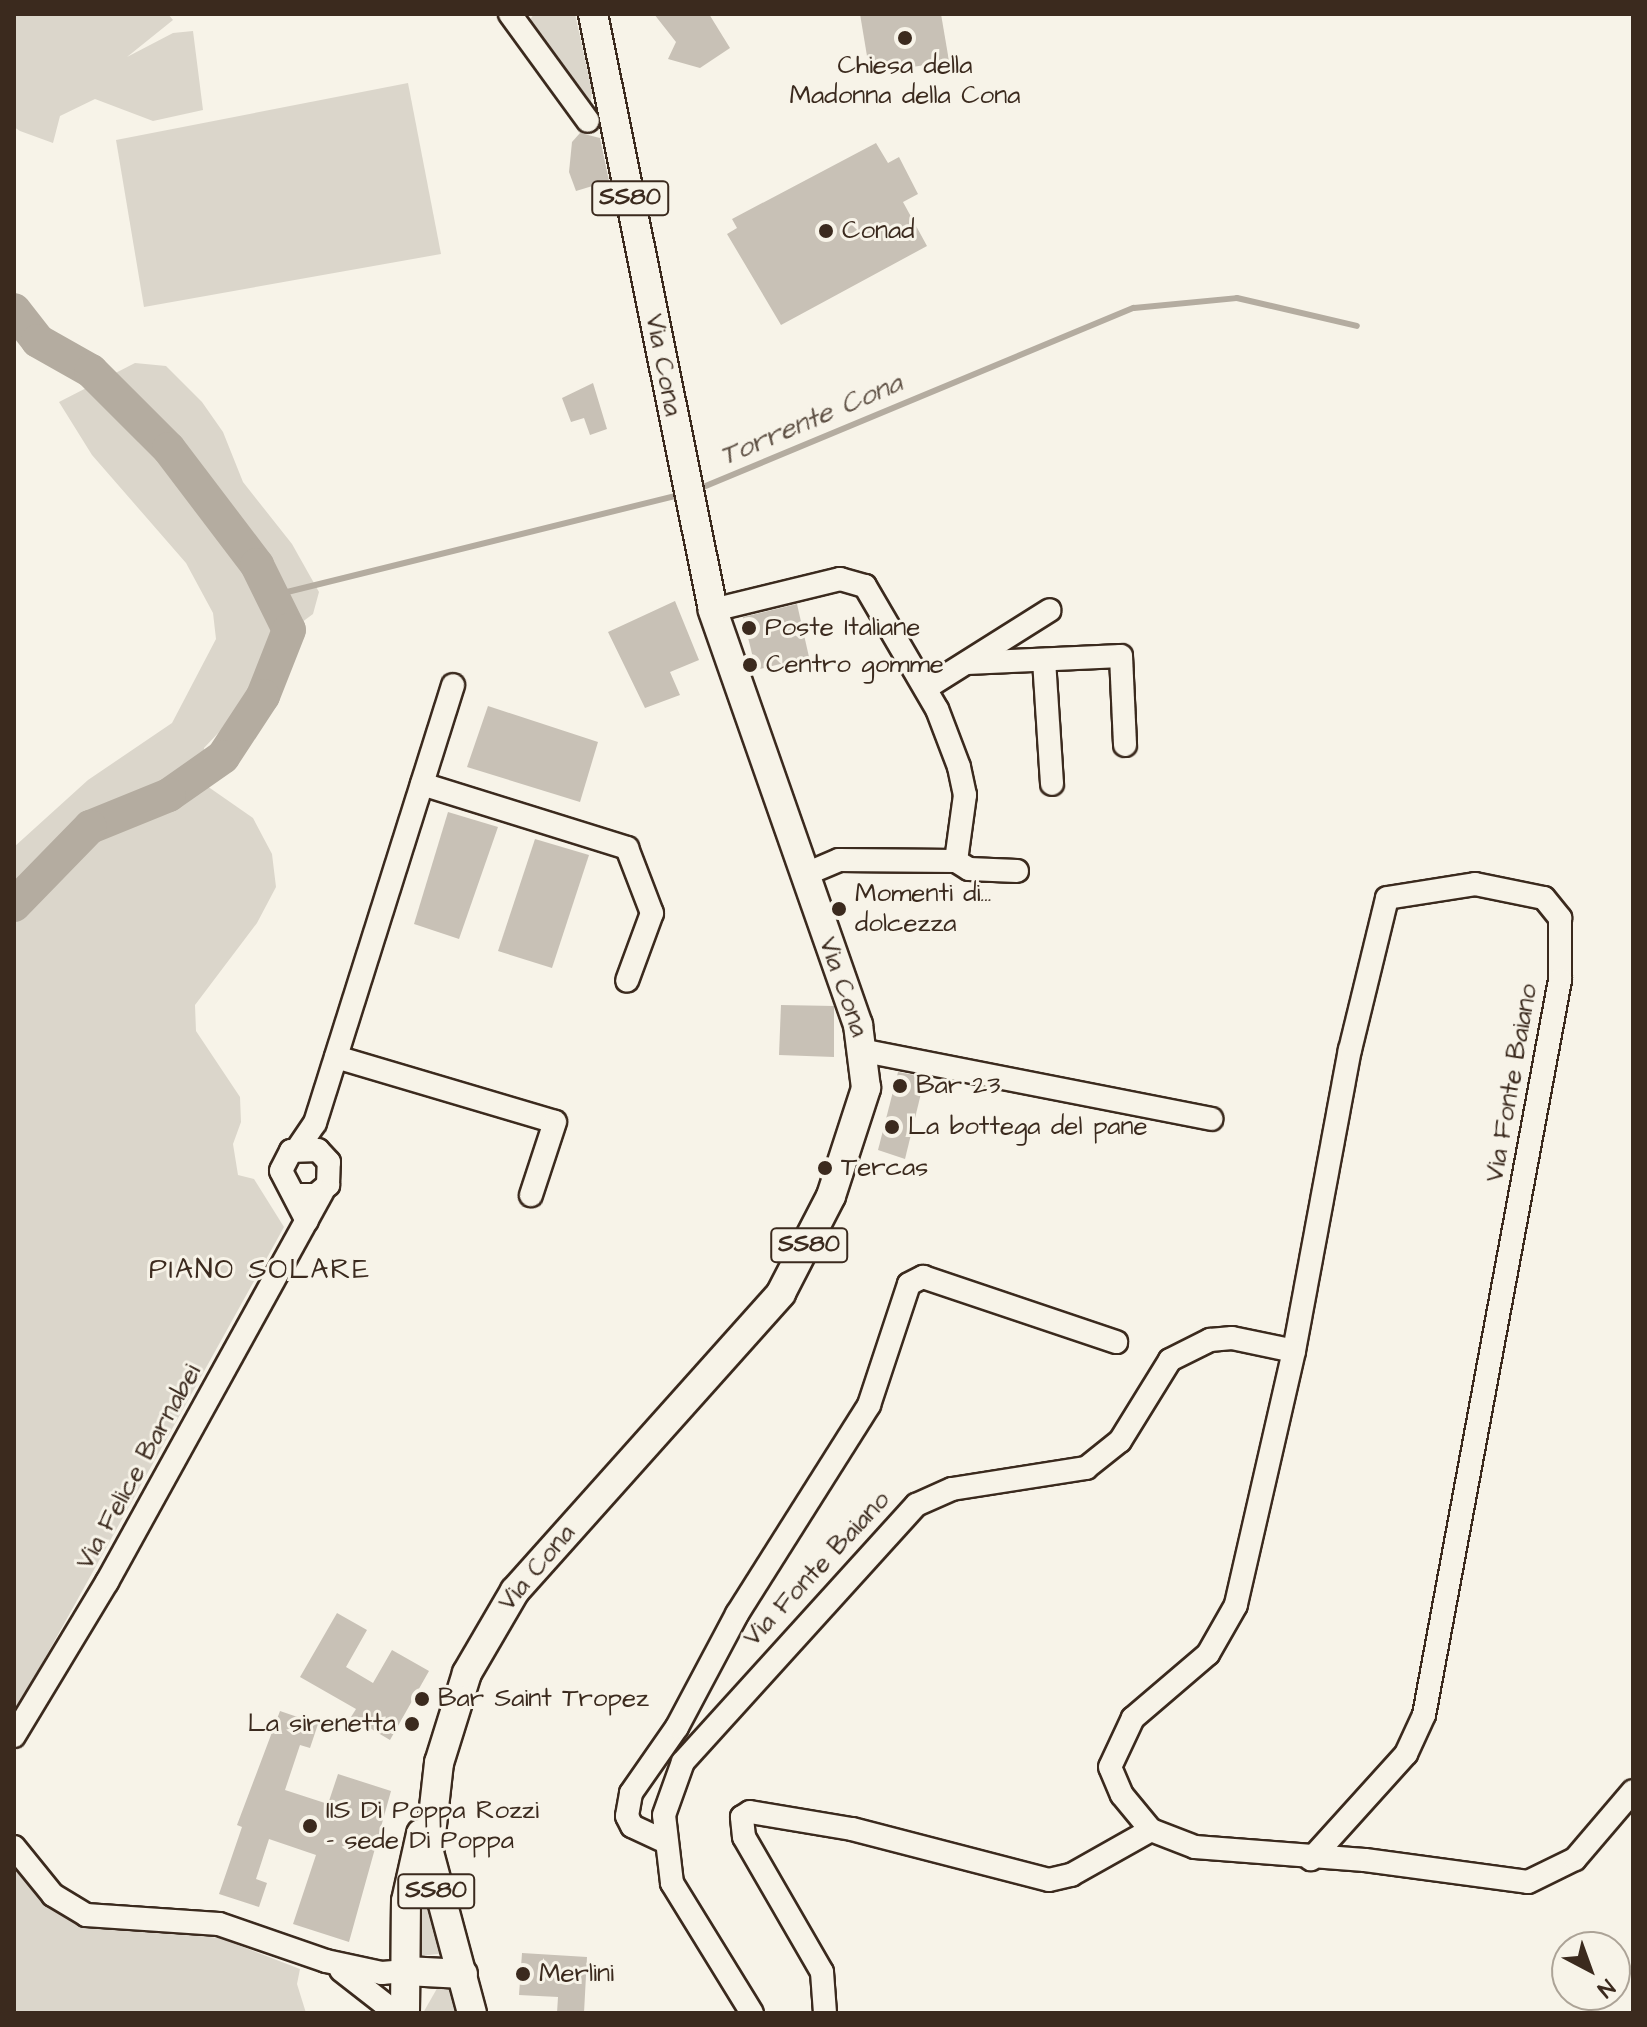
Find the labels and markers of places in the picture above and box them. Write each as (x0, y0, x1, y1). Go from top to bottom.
marker: Chiesa della Madonna della Cona (896, 29, 914, 47)
place label: Chiesa della Madonna della Cona (790, 50, 1020, 112)
place label: Conad (842, 215, 915, 247)
marker: Conad (817, 222, 835, 240)
place label: Poste Italiane (765, 612, 920, 644)
marker: Poste Italiane (740, 619, 758, 637)
place label: Centro gomme (766, 649, 944, 681)
marker: Centro gomme (741, 656, 759, 674)
place label: Momenti di... dolcezza (855, 878, 992, 940)
marker: Momenti di... dolcezza (830, 900, 848, 918)
place label: Bar 23 (916, 1070, 1001, 1102)
marker: Bar 23 (891, 1077, 909, 1095)
place label: La bottega del pane (908, 1111, 1148, 1143)
marker: La bottega del pane (883, 1118, 901, 1136)
place label: Tercas (841, 1152, 928, 1184)
marker: Tercas (816, 1159, 834, 1177)
place label: Bar Saint Tropez (438, 1683, 649, 1715)
marker: Bar Saint Tropez (413, 1690, 431, 1708)
place label: La sirenetta (248, 1708, 396, 1740)
marker: La sirenetta (403, 1715, 421, 1733)
place label: IIS Di Poppa Rozzi - sede Di Poppa (326, 1795, 539, 1856)
marker: IIS Di Poppa Rozzi - sede Di Poppa (301, 1817, 319, 1835)
place label: Merlini (539, 1958, 614, 1990)
marker: Merlini (514, 1965, 532, 1983)

